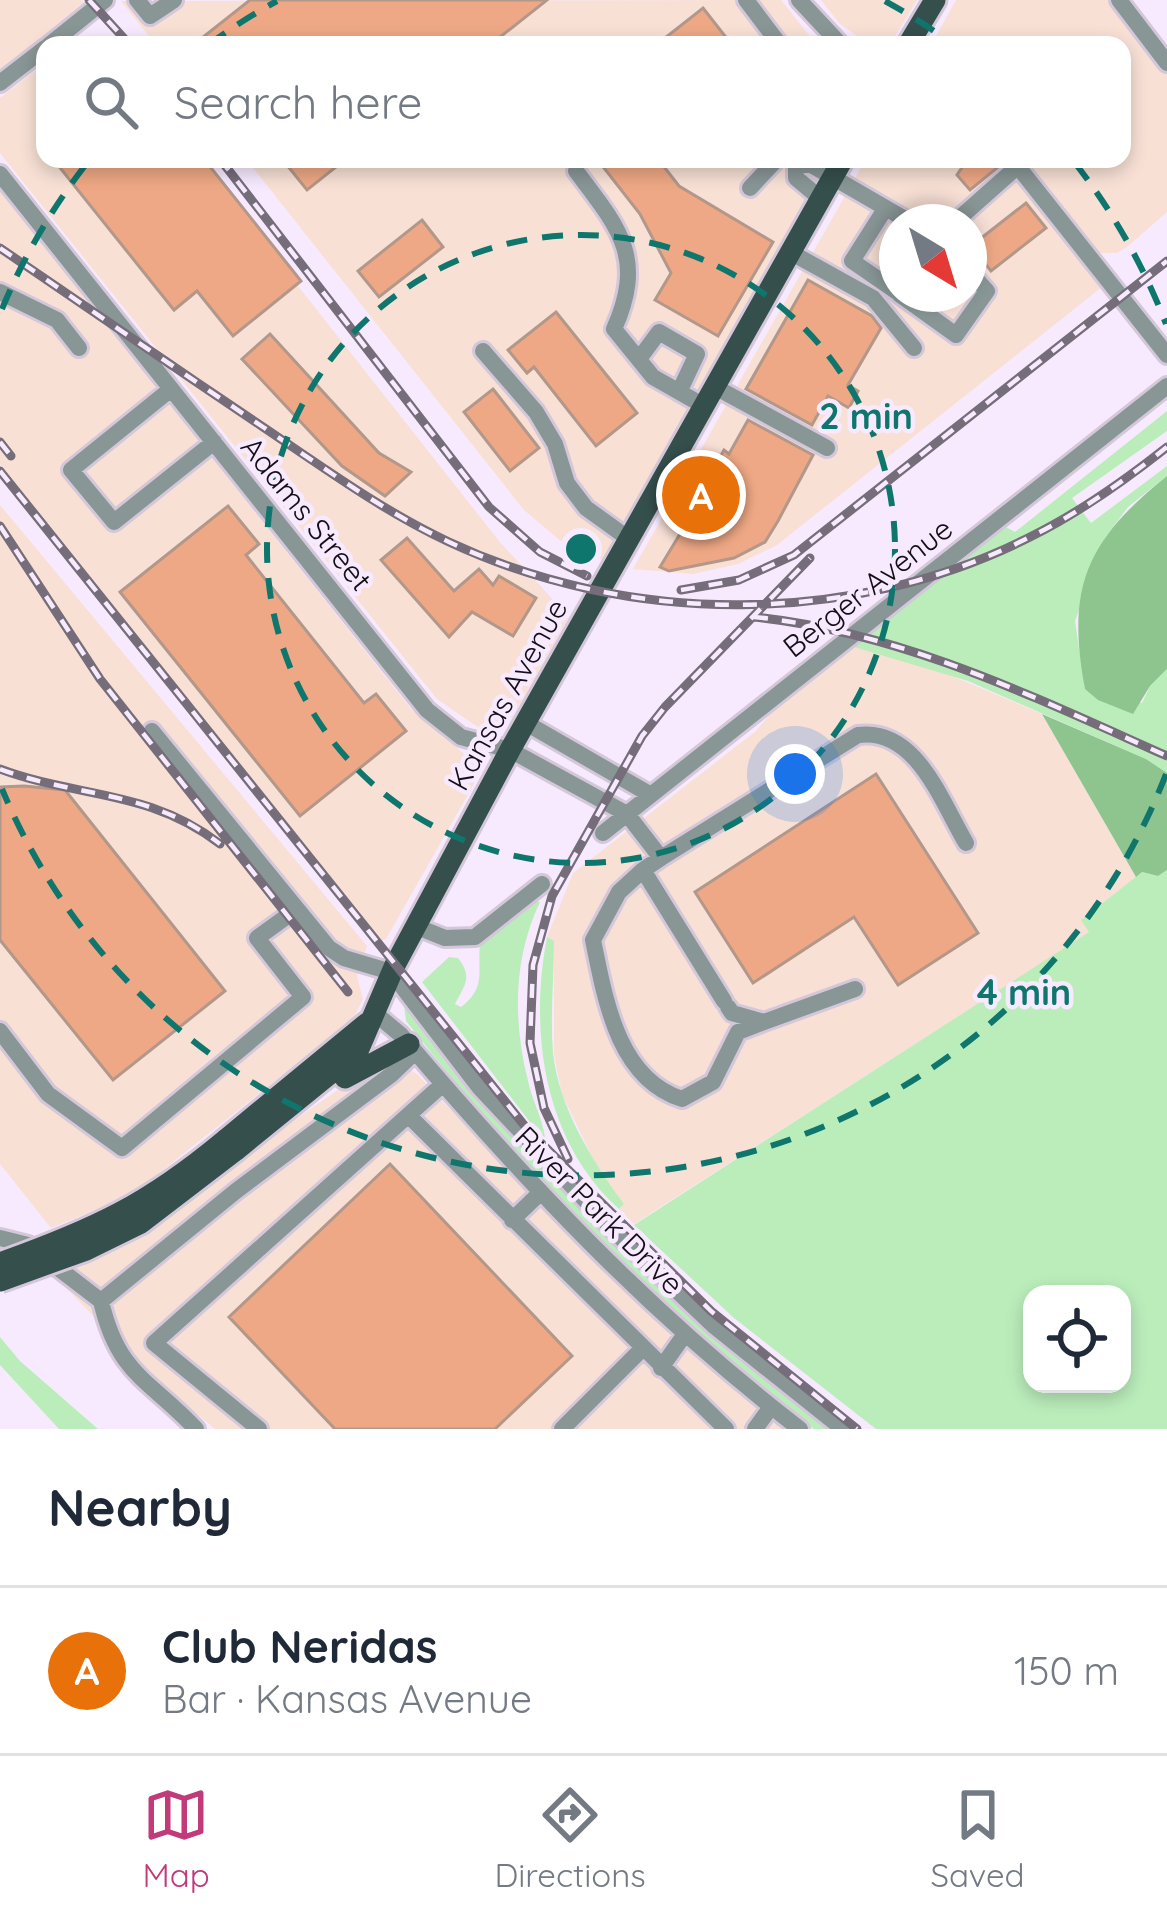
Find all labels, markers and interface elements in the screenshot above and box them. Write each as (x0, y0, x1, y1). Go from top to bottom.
search box (36, 36, 1131, 168)
icon: search (78, 69, 144, 135)
text: Search here (174, 74, 422, 130)
north arrow (879, 204, 987, 312)
text: 2 min (819, 393, 913, 438)
street label: Adams Street (233, 429, 381, 598)
pin: A (662, 450, 740, 540)
street label: Berger Avenue (775, 509, 960, 665)
centre of rings (560, 528, 602, 570)
street label: Kansas Avenue (439, 592, 575, 797)
your location (765, 744, 825, 804)
text: 4 min (977, 969, 1071, 1014)
street label: River Park Drive (507, 1118, 692, 1303)
map controls (1023, 1285, 1131, 1393)
button: locate (1023, 1285, 1131, 1393)
text: Nearby (48, 1475, 232, 1539)
text: Club Neridas (162, 1618, 437, 1674)
text: A (75, 1646, 99, 1695)
text: 150 m (1014, 1646, 1119, 1695)
text: Bar · Kansas Avenue (162, 1674, 532, 1723)
tab: Map (142, 1782, 210, 1895)
tab: Directions (494, 1782, 646, 1895)
tab: Saved (931, 1782, 1025, 1895)

